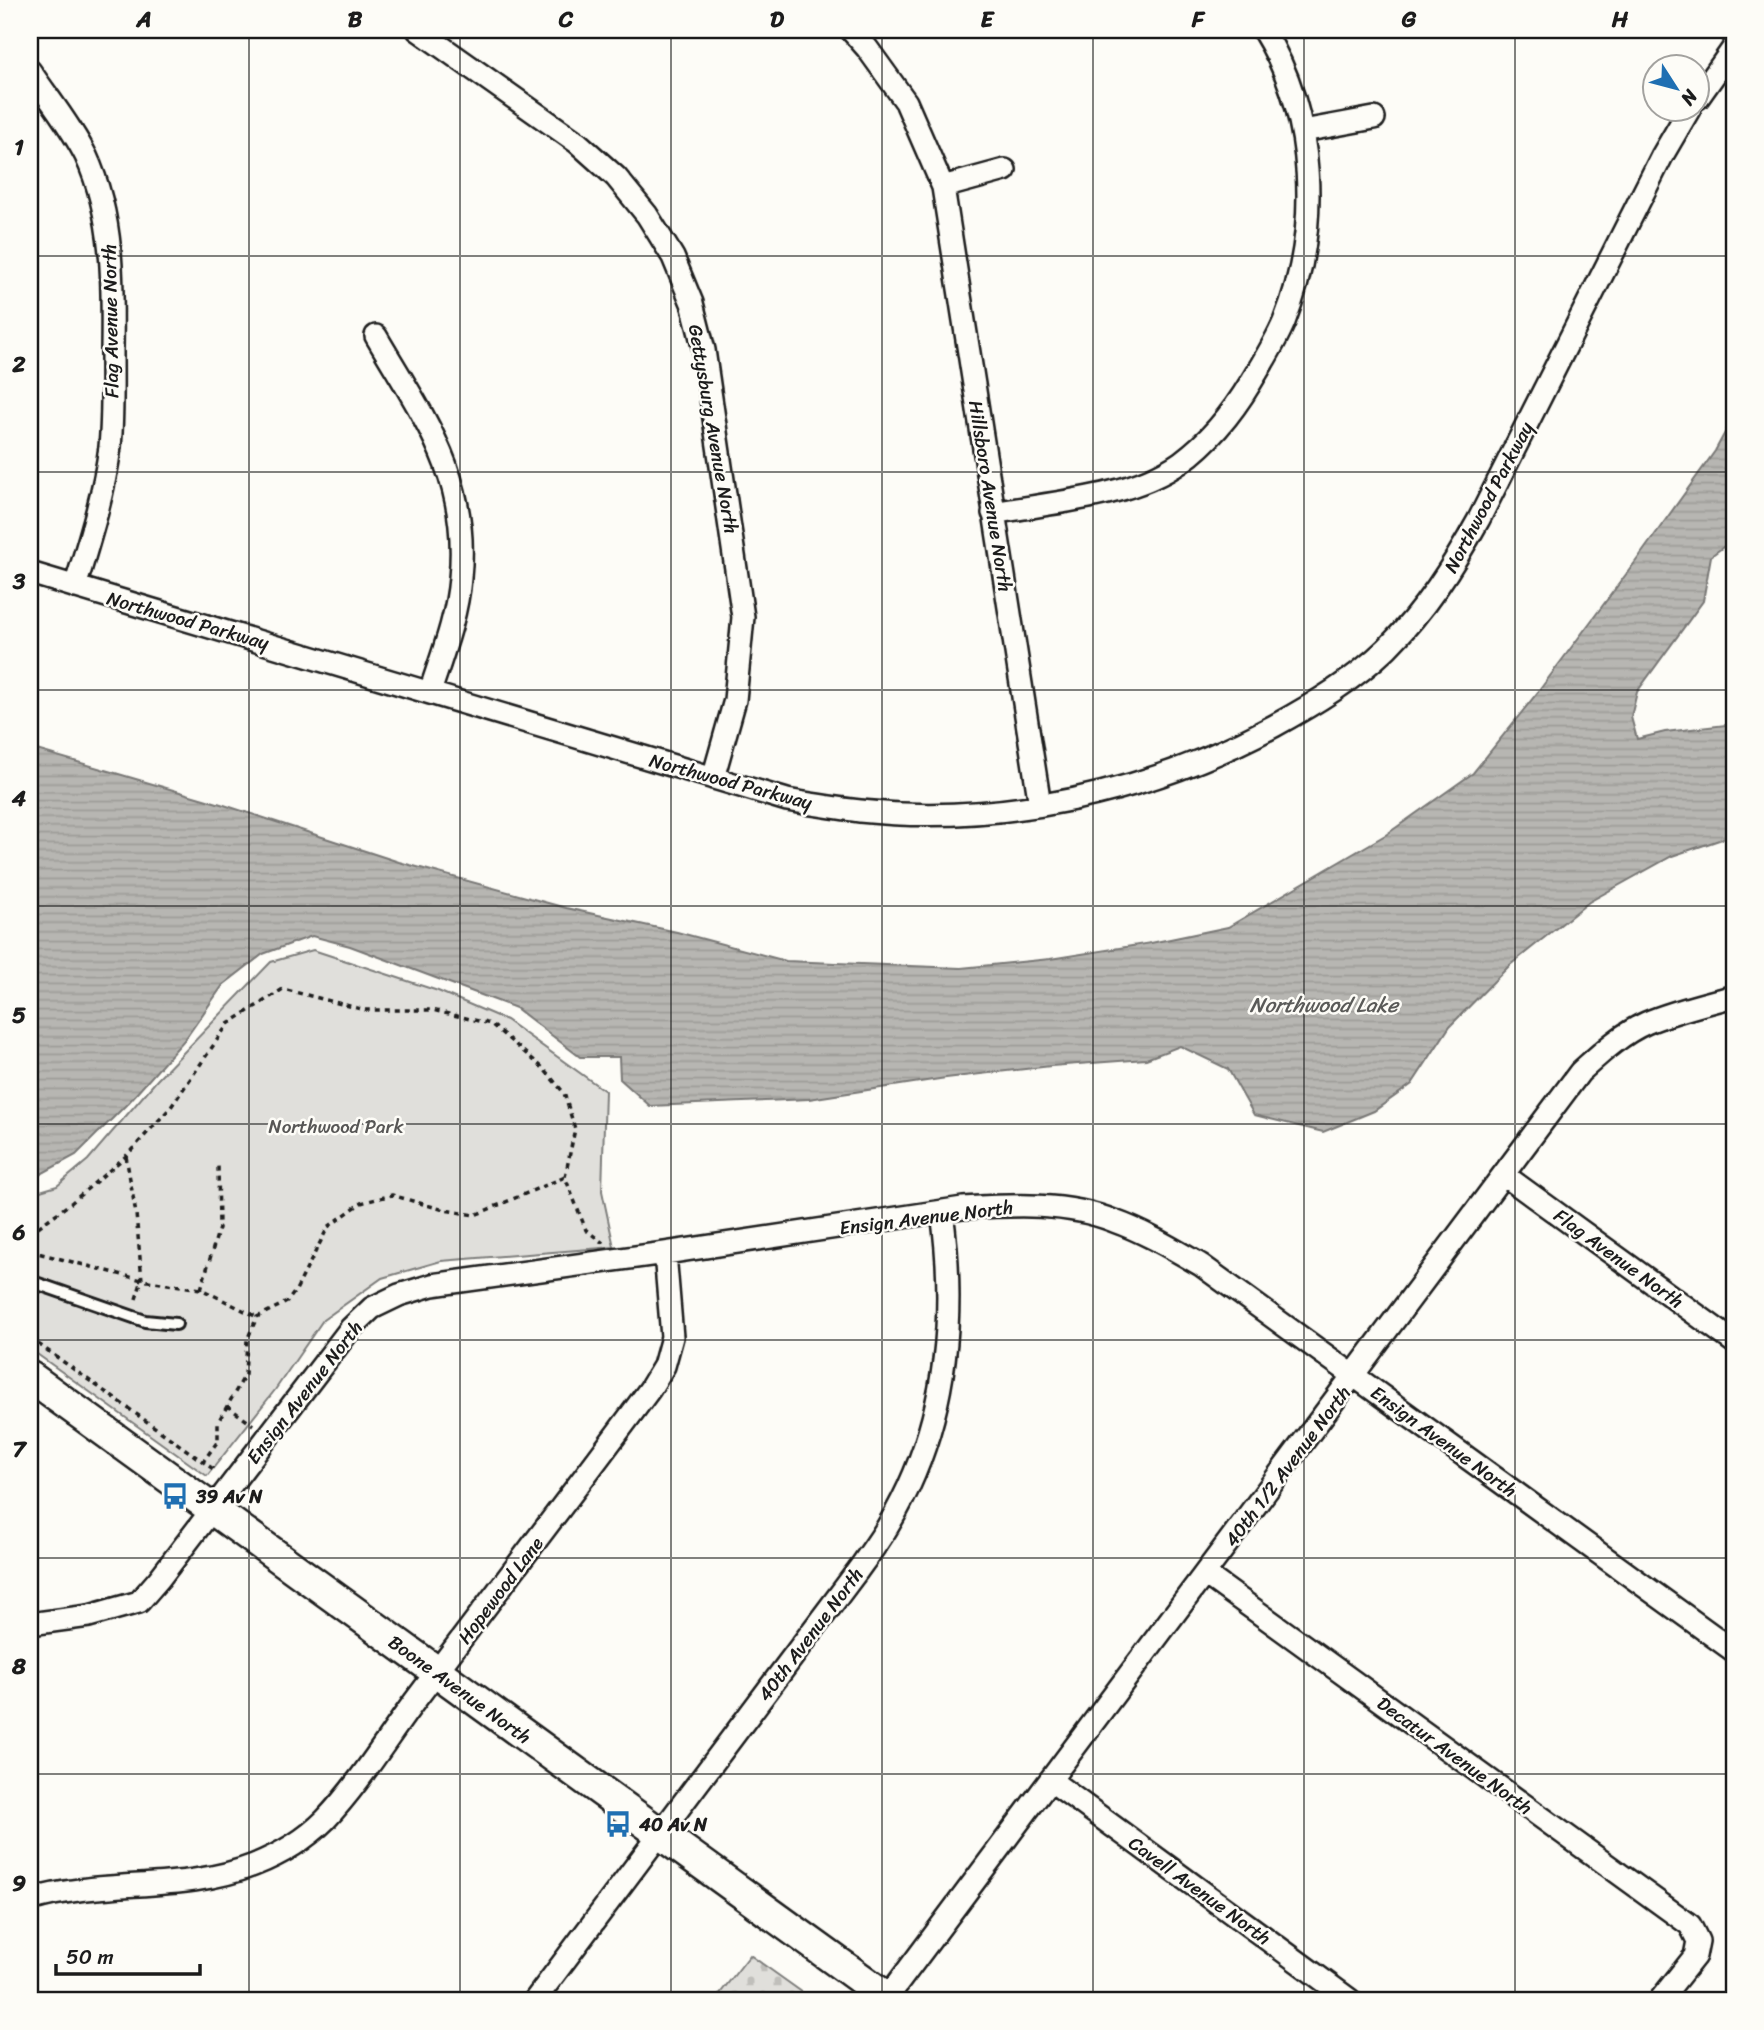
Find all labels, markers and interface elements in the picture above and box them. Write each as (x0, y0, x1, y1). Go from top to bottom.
text: A (135, 0, 152, 40)
text: B (348, 0, 363, 40)
text: C (558, 0, 574, 40)
text: D (770, 0, 785, 40)
text: E (981, 0, 996, 40)
text: F (1191, 0, 1206, 40)
text: G (1401, 0, 1417, 40)
text: H (1611, 0, 1629, 40)
north arrow (1642, 52, 1712, 122)
text: N (1672, 82, 1707, 113)
text: 1 (14, 127, 24, 168)
street label: Flag Avenue North (93, 244, 128, 398)
street label: Gettysburg Avenue North (679, 322, 748, 536)
text: 2 (11, 344, 26, 385)
street label: Hillsboro Avenue North (959, 398, 1022, 594)
street label: Northwood Parkway (1435, 415, 1542, 579)
text: 3 (12, 561, 26, 602)
street label: Northwood Parkway (103, 582, 273, 659)
street label: Northwood Parkway (646, 744, 816, 819)
text: 4 (11, 778, 27, 819)
water label: Northwood Lake (1250, 986, 1400, 1024)
text: 5 (12, 995, 26, 1036)
park label: Northwood Park (269, 1110, 404, 1143)
street label: Ensign Avenue North (837, 1190, 1015, 1245)
street label: Flag Avenue North (1547, 1200, 1691, 1317)
text: 6 (11, 1212, 26, 1253)
street label: Ensign Avenue North (238, 1313, 371, 1471)
street label: Ensign Avenue North (1363, 1377, 1524, 1506)
street label: 40th 1/2 Avenue North (1216, 1378, 1359, 1554)
text: 7 (12, 1429, 27, 1470)
place label: 39 Av N (195, 1480, 263, 1513)
bus stop icon: 39 Av N (160, 1481, 190, 1511)
street label: Hopewood Lane (449, 1529, 552, 1651)
street label: 40th Avenue North (749, 1560, 872, 1708)
street label: Boone Avenue North (381, 1626, 538, 1753)
text: 8 (11, 1646, 26, 1687)
street label: Decatur Avenue North (1370, 1687, 1540, 1823)
place label: 40 Av N (638, 1808, 708, 1841)
bus stop icon: 40 Av N (603, 1809, 633, 1839)
street label: Cavell Avenue North (1121, 1827, 1278, 1954)
text: 9 (12, 1863, 26, 1904)
scale bar (56, 1932, 200, 1976)
text: 50 m (66, 1938, 114, 1976)

